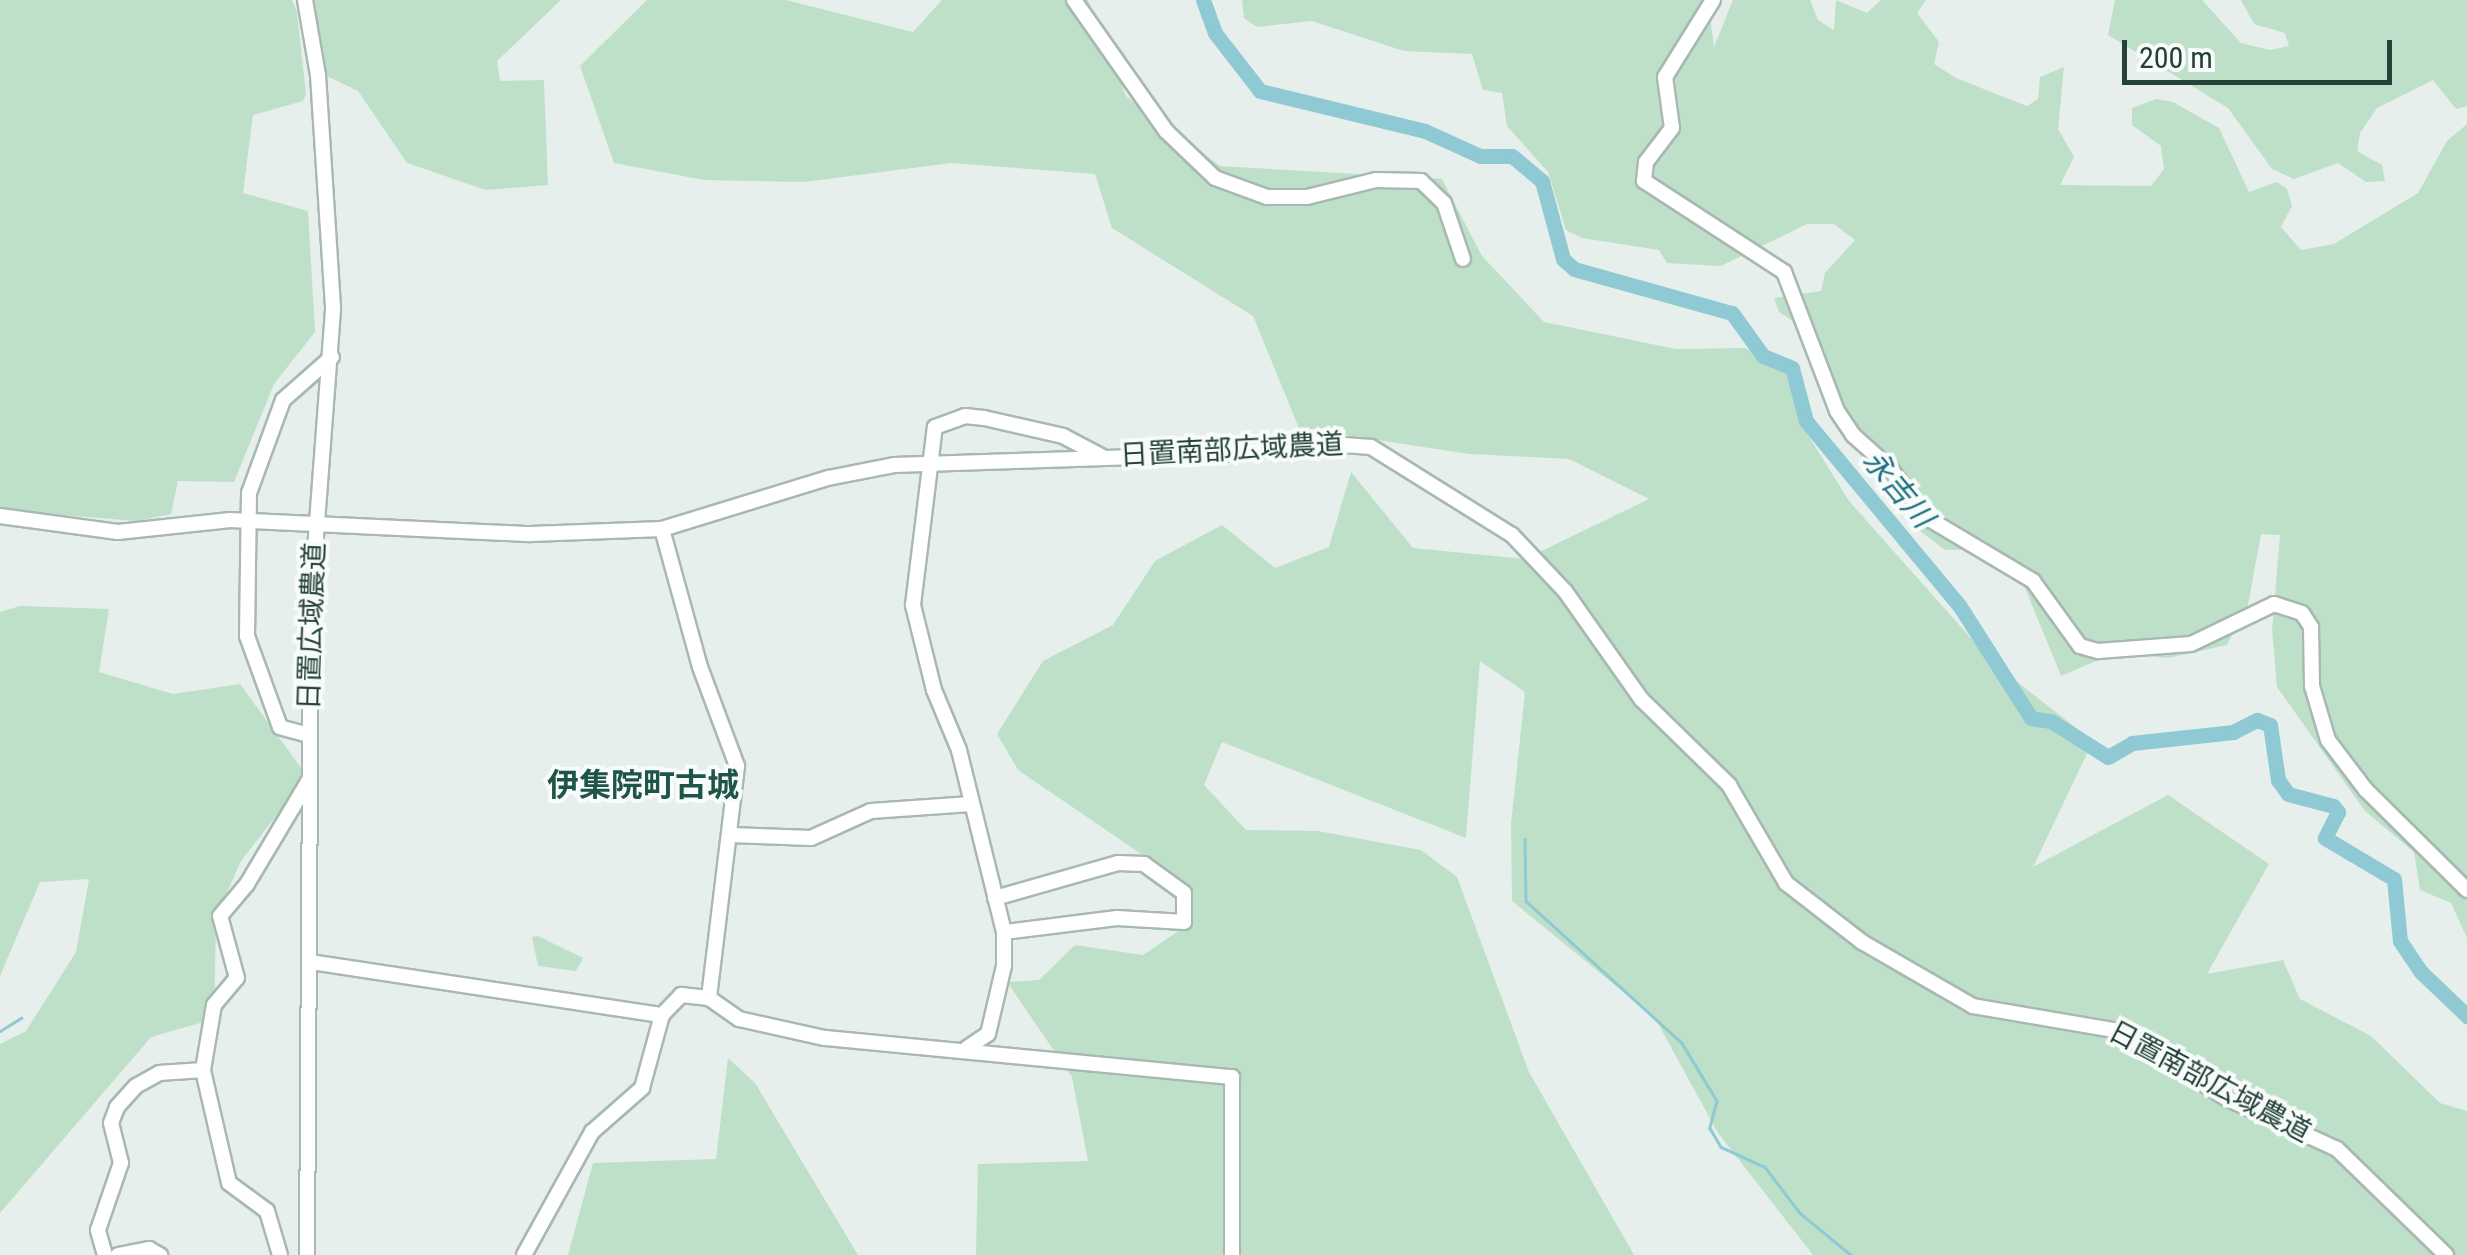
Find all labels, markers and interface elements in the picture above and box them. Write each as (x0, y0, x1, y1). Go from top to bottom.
scale bar (2127, 20, 2397, 82)
text: 200 m (2139, 40, 2213, 75)
street label: 日置南部広域農道 (1119, 427, 1345, 473)
water label: 永吉川 (1855, 443, 1941, 535)
street label: 日置広域農道 (292, 541, 332, 711)
district label: 伊集院町古城 (547, 766, 739, 804)
street label: 日置南部広域農道 (2103, 1015, 2317, 1149)

